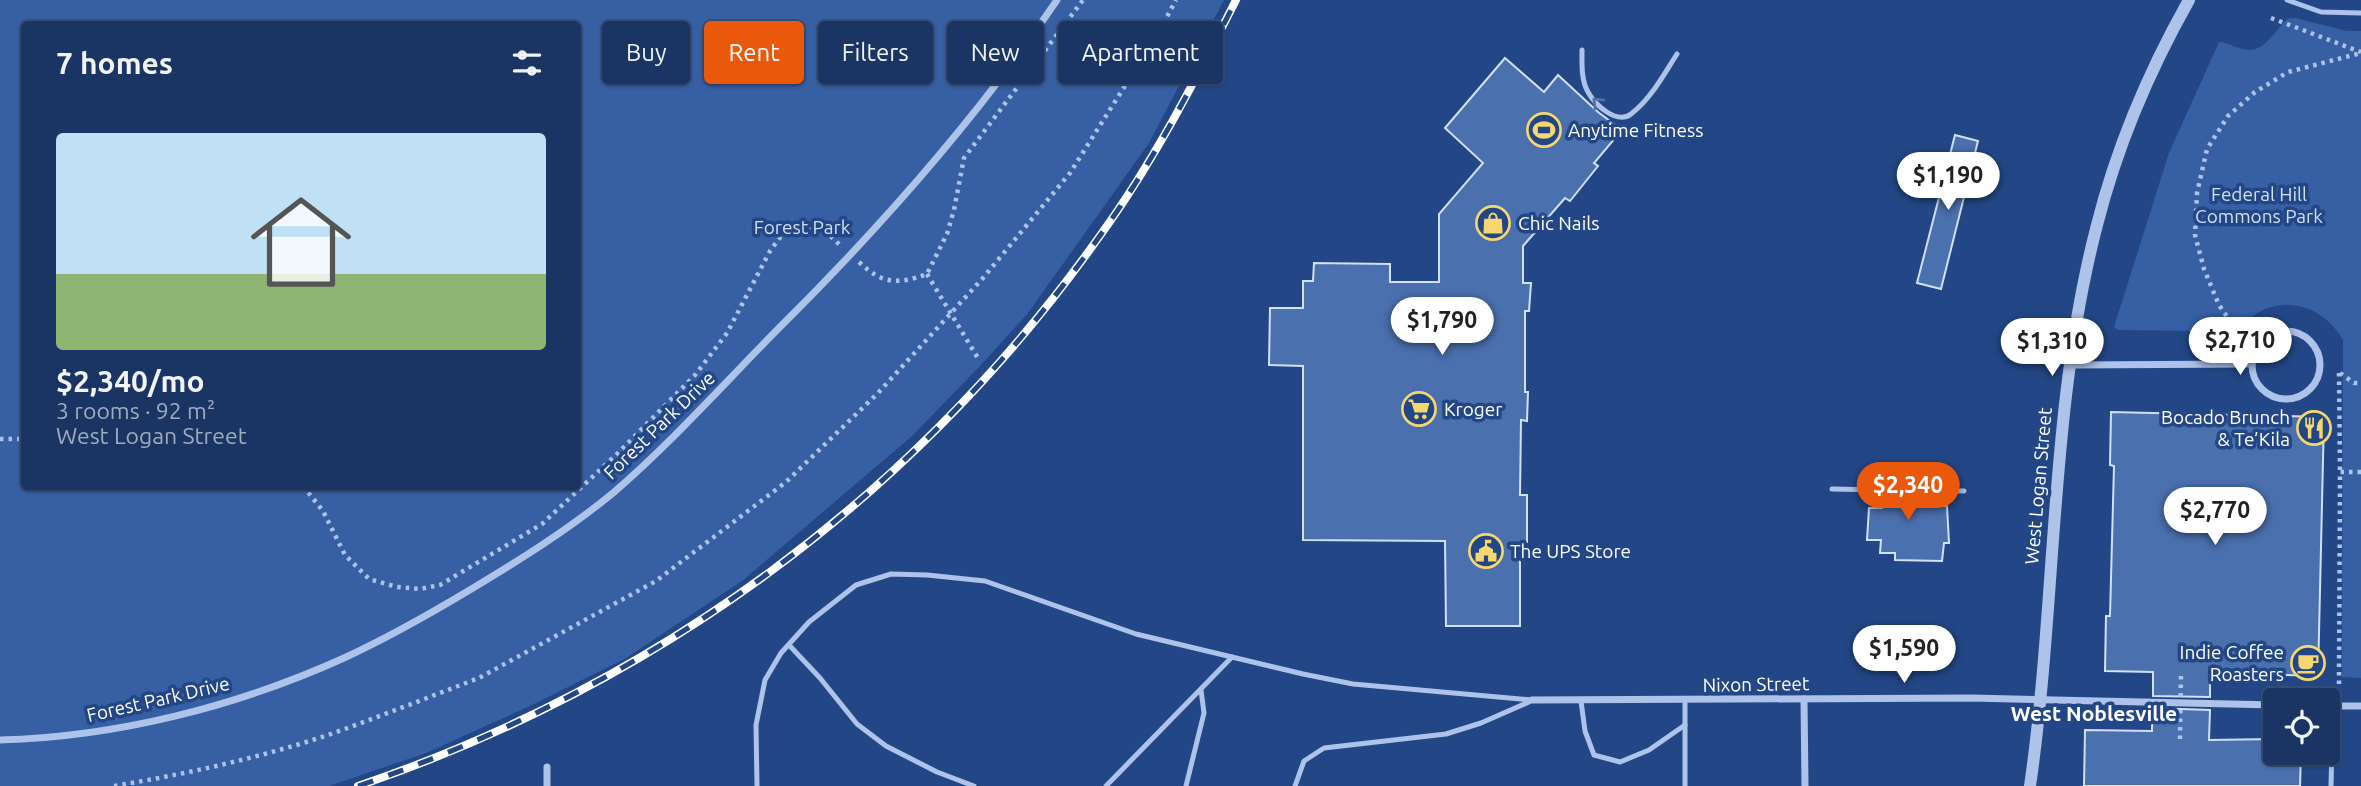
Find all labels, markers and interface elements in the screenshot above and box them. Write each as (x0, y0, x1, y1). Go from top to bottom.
chip: Buy (602, 21, 690, 84)
chip: Rent (704, 21, 804, 84)
chip: Filters (818, 21, 933, 84)
chip: New (947, 21, 1044, 84)
chip: Apartment (1058, 21, 1223, 84)
icon: filters (508, 44, 546, 82)
text: 7 homes (56, 46, 173, 80)
one-way arrow (1592, 97, 1605, 110)
sports icon: Anytime Fitness (1525, 111, 1563, 149)
place label: Anytime Fitness (1568, 119, 1703, 141)
pin: $1,190 (1891, 152, 2005, 212)
text: $1,190 (1913, 162, 1983, 187)
icon: home (238, 179, 364, 305)
park label: Federal Hill Commons Park (2195, 183, 2323, 227)
shop icon: Chic Nails (1474, 204, 1512, 242)
place label: Chic Nails (1518, 212, 1599, 234)
park label: Forest Park (754, 216, 851, 238)
pin: $1,790 (1385, 298, 1499, 357)
text: $1,790 (1407, 307, 1477, 332)
pin: $1,310 (1995, 318, 2109, 378)
pin: $2,710 (2183, 318, 2297, 377)
text: $2,710 (2205, 327, 2275, 352)
text: $1,310 (2017, 328, 2087, 353)
text: $2,340/mo (56, 364, 205, 398)
street label: Forest Park Drive (599, 366, 719, 484)
supermarket icon: Kroger (1400, 390, 1438, 428)
text: 3 rooms · 92 m² (56, 398, 215, 423)
place label: Kroger (1444, 398, 1502, 420)
street label: West Logan Street (2020, 406, 2056, 565)
place label: Bocado Brunch & Te’Kila (2161, 406, 2290, 450)
restaurant icon: Bocado Brunch & Te’Kila (2295, 409, 2333, 447)
text: West Logan Street (56, 423, 247, 448)
pin: $2,340 (1851, 462, 1965, 522)
text: $2,340 (1873, 472, 1943, 497)
pin: $2,770 (2158, 488, 2272, 547)
text: $2,770 (2180, 497, 2250, 522)
public building icon: The UPS Store (1467, 532, 1505, 570)
place label: The UPS Store (1510, 540, 1631, 562)
pin: $1,590 (1847, 626, 1961, 685)
text: $1,590 (1869, 635, 1939, 660)
place label: Indie Coffee Roasters (2180, 641, 2284, 685)
cafe icon: Indie Coffee Roasters (2289, 644, 2327, 682)
street label: Forest Park Drive (84, 672, 232, 726)
street label: Nixon Street (1702, 672, 1810, 696)
map controls (2263, 688, 2340, 765)
button: locate (2263, 688, 2340, 765)
district label: West Noblesville (2011, 701, 2177, 725)

